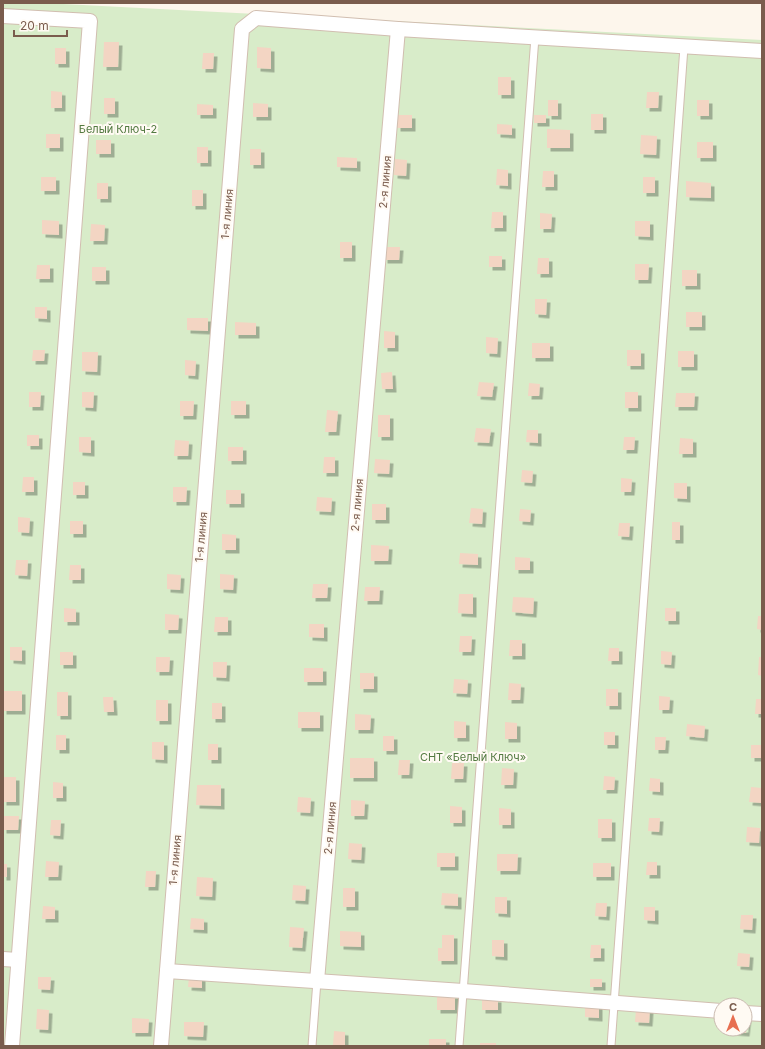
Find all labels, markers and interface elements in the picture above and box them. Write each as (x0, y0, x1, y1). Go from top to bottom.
scale bar (14, 12, 67, 38)
text: 20 m (20, 18, 49, 33)
park label: Белый Ключ-2 (79, 122, 157, 136)
street label: 2-я линия (376, 155, 394, 209)
street label: 1-я линия (218, 188, 236, 240)
street label: 2-я линия (348, 478, 366, 532)
street label: 1-я линия (192, 511, 210, 563)
park label: СНТ «Белый Ключ» (420, 750, 526, 764)
street label: 2-я линия (321, 801, 339, 855)
street label: 1-я линия (166, 834, 184, 886)
north arrow (713, 997, 753, 1037)
text: С (729, 1000, 737, 1014)

